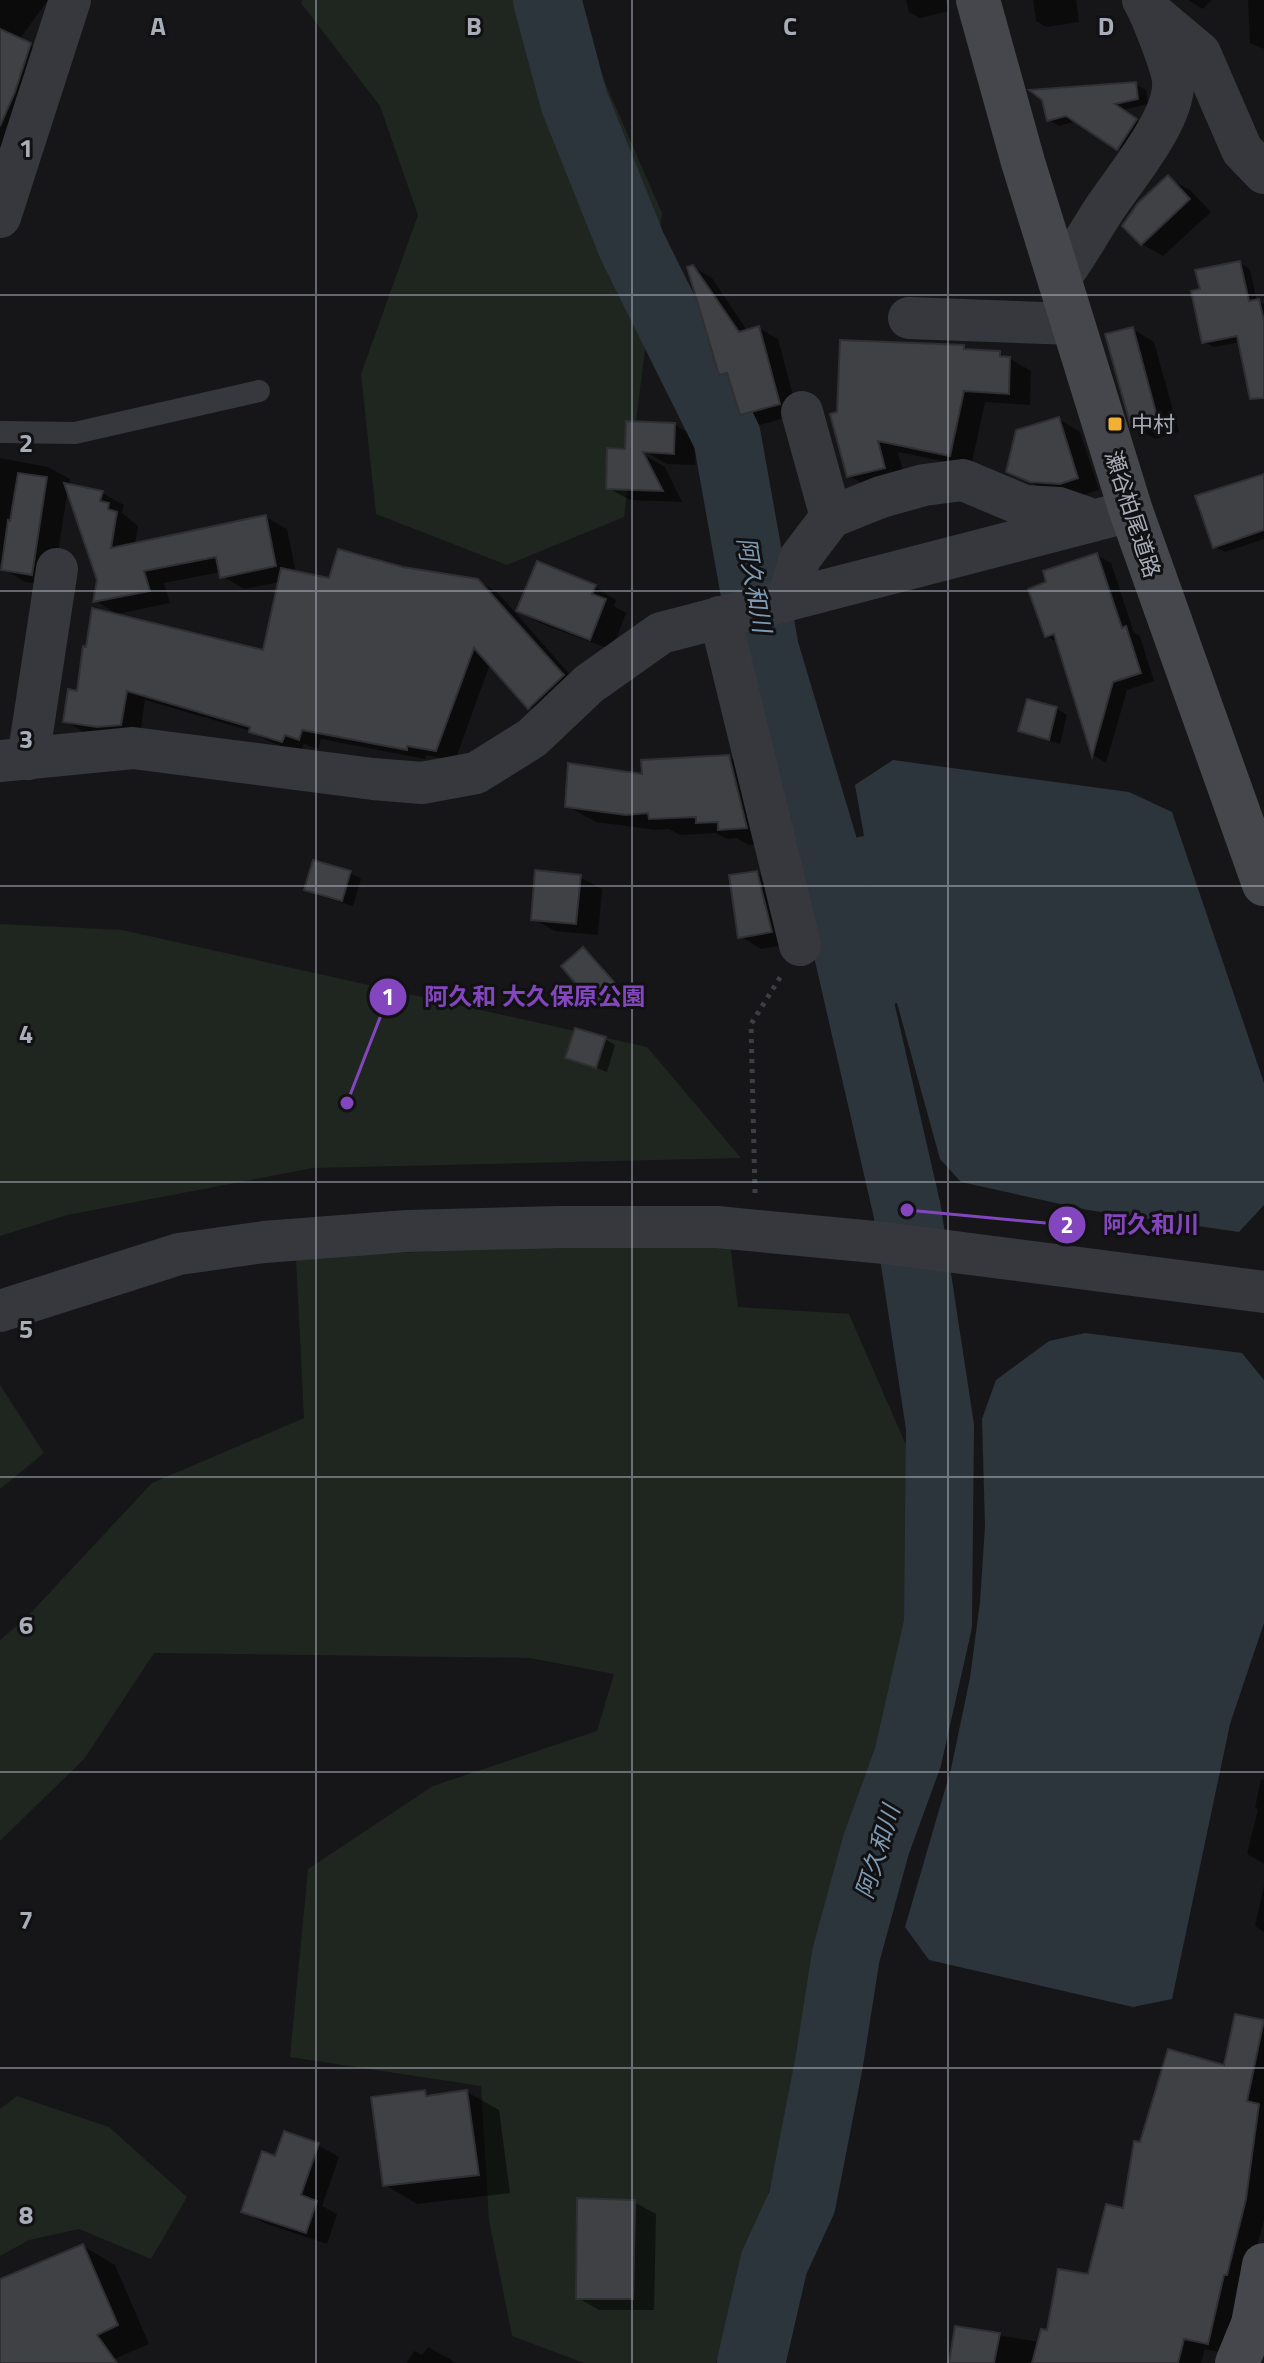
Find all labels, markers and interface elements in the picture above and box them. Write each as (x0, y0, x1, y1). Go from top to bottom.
text: A (150, 6, 166, 45)
text: B (466, 6, 482, 45)
text: C (783, 6, 797, 45)
text: D (1098, 6, 1114, 45)
text: 1 (19, 128, 33, 167)
place label: 中村 (1131, 407, 1175, 441)
marker: 中村 (1106, 415, 1124, 433)
text: 2 (19, 423, 33, 462)
street label: 瀬谷柏尾道路 (1096, 446, 1170, 582)
water label: 阿久和川 (729, 534, 782, 638)
text: 3 (19, 719, 33, 758)
callout: 阿久和 大久保原公園 (368, 973, 662, 1021)
text: 1 (381, 978, 395, 1014)
text: 阿久和 大久保原公園 (424, 978, 646, 1014)
text: 4 (19, 1014, 33, 1053)
callout: 阿久和川 (1047, 1201, 1215, 1249)
text: 2 (1060, 1206, 1074, 1242)
text: 阿久和川 (1103, 1206, 1199, 1242)
text: 5 (19, 1309, 33, 1348)
text: 6 (19, 1605, 33, 1644)
water label: 阿久和川 (846, 1798, 909, 1903)
text: 7 (19, 1900, 33, 1939)
text: 8 (19, 2195, 33, 2234)

